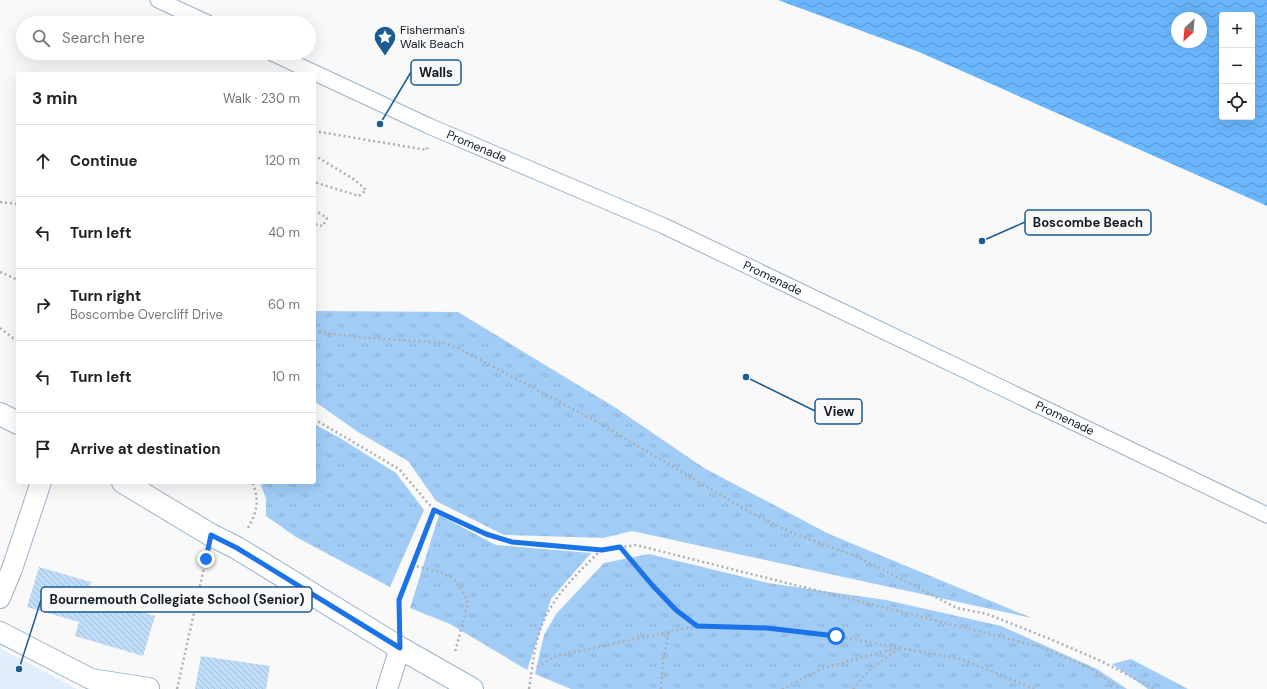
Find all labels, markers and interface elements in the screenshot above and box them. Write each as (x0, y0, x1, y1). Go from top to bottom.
north arrow (1171, 12, 1207, 48)
map controls (1219, 12, 1255, 120)
button: + (1219, 12, 1255, 48)
search box (16, 16, 316, 60)
place label: Fisherman's Walk Beach (400, 22, 465, 52)
place icon: Fisherman's Walk Beach (372, 24, 398, 57)
icon: search (30, 27, 52, 49)
text: Search here (62, 28, 145, 48)
button: − (1219, 48, 1255, 84)
callout: Walls (411, 60, 461, 85)
text: Walls (419, 64, 453, 81)
button: locate (1219, 84, 1255, 120)
text: 3 min (32, 87, 77, 109)
text: Walk · 230 m (223, 90, 300, 107)
street label: Promenade (444, 126, 509, 166)
icon: ahead (32, 150, 54, 172)
text: Continue (70, 151, 138, 171)
text: 120 m (265, 152, 300, 169)
callout: Boscombe Beach (1025, 210, 1151, 235)
text: Boscombe Beach (1033, 214, 1143, 231)
icon: left (32, 222, 54, 244)
text: Turn left (70, 223, 131, 243)
text: 40 m (268, 224, 300, 241)
street label: Promenade (740, 257, 805, 299)
text: Turn right (70, 286, 141, 306)
icon: right (32, 294, 54, 316)
text: 60 m (268, 296, 300, 313)
text: Boscombe Overcliff Drive (70, 306, 223, 323)
icon: left (32, 366, 54, 388)
text: Turn left (70, 367, 131, 387)
text: 10 m (272, 368, 300, 385)
street label: Promenade (1033, 397, 1097, 439)
callout: View (815, 399, 862, 424)
text: View (824, 403, 855, 420)
icon: arrive (32, 438, 54, 460)
text: Arrive at destination (70, 439, 221, 459)
route end (197, 550, 215, 568)
callout: Bournemouth Collegiate School (Senior) (41, 587, 312, 612)
text: Bournemouth Collegiate School (Senior) (50, 591, 304, 608)
route start (827, 627, 845, 645)

